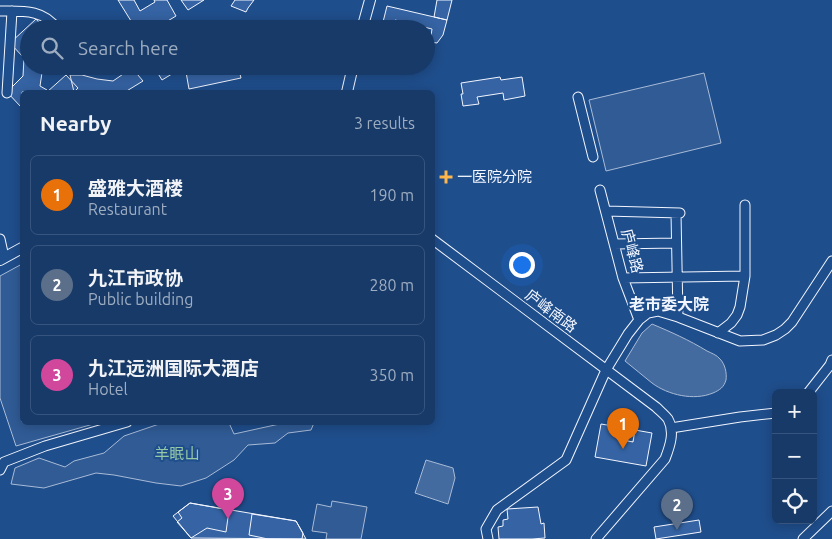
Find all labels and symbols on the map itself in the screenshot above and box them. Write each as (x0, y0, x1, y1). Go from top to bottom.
place label: 一医院分院 (457, 168, 532, 185)
marker: 一医院分院 (439, 170, 453, 184)
street label: 庐峰路 (618, 227, 647, 275)
your location (509, 252, 535, 278)
street label: 庐峰南路 (522, 286, 580, 335)
district label: 老市委大院 (629, 295, 709, 313)
pin: 1 (607, 408, 639, 449)
park label: 羊眠山 (154, 445, 200, 462)
pin: 3 (212, 478, 244, 519)
pin: 2 (661, 489, 693, 530)

